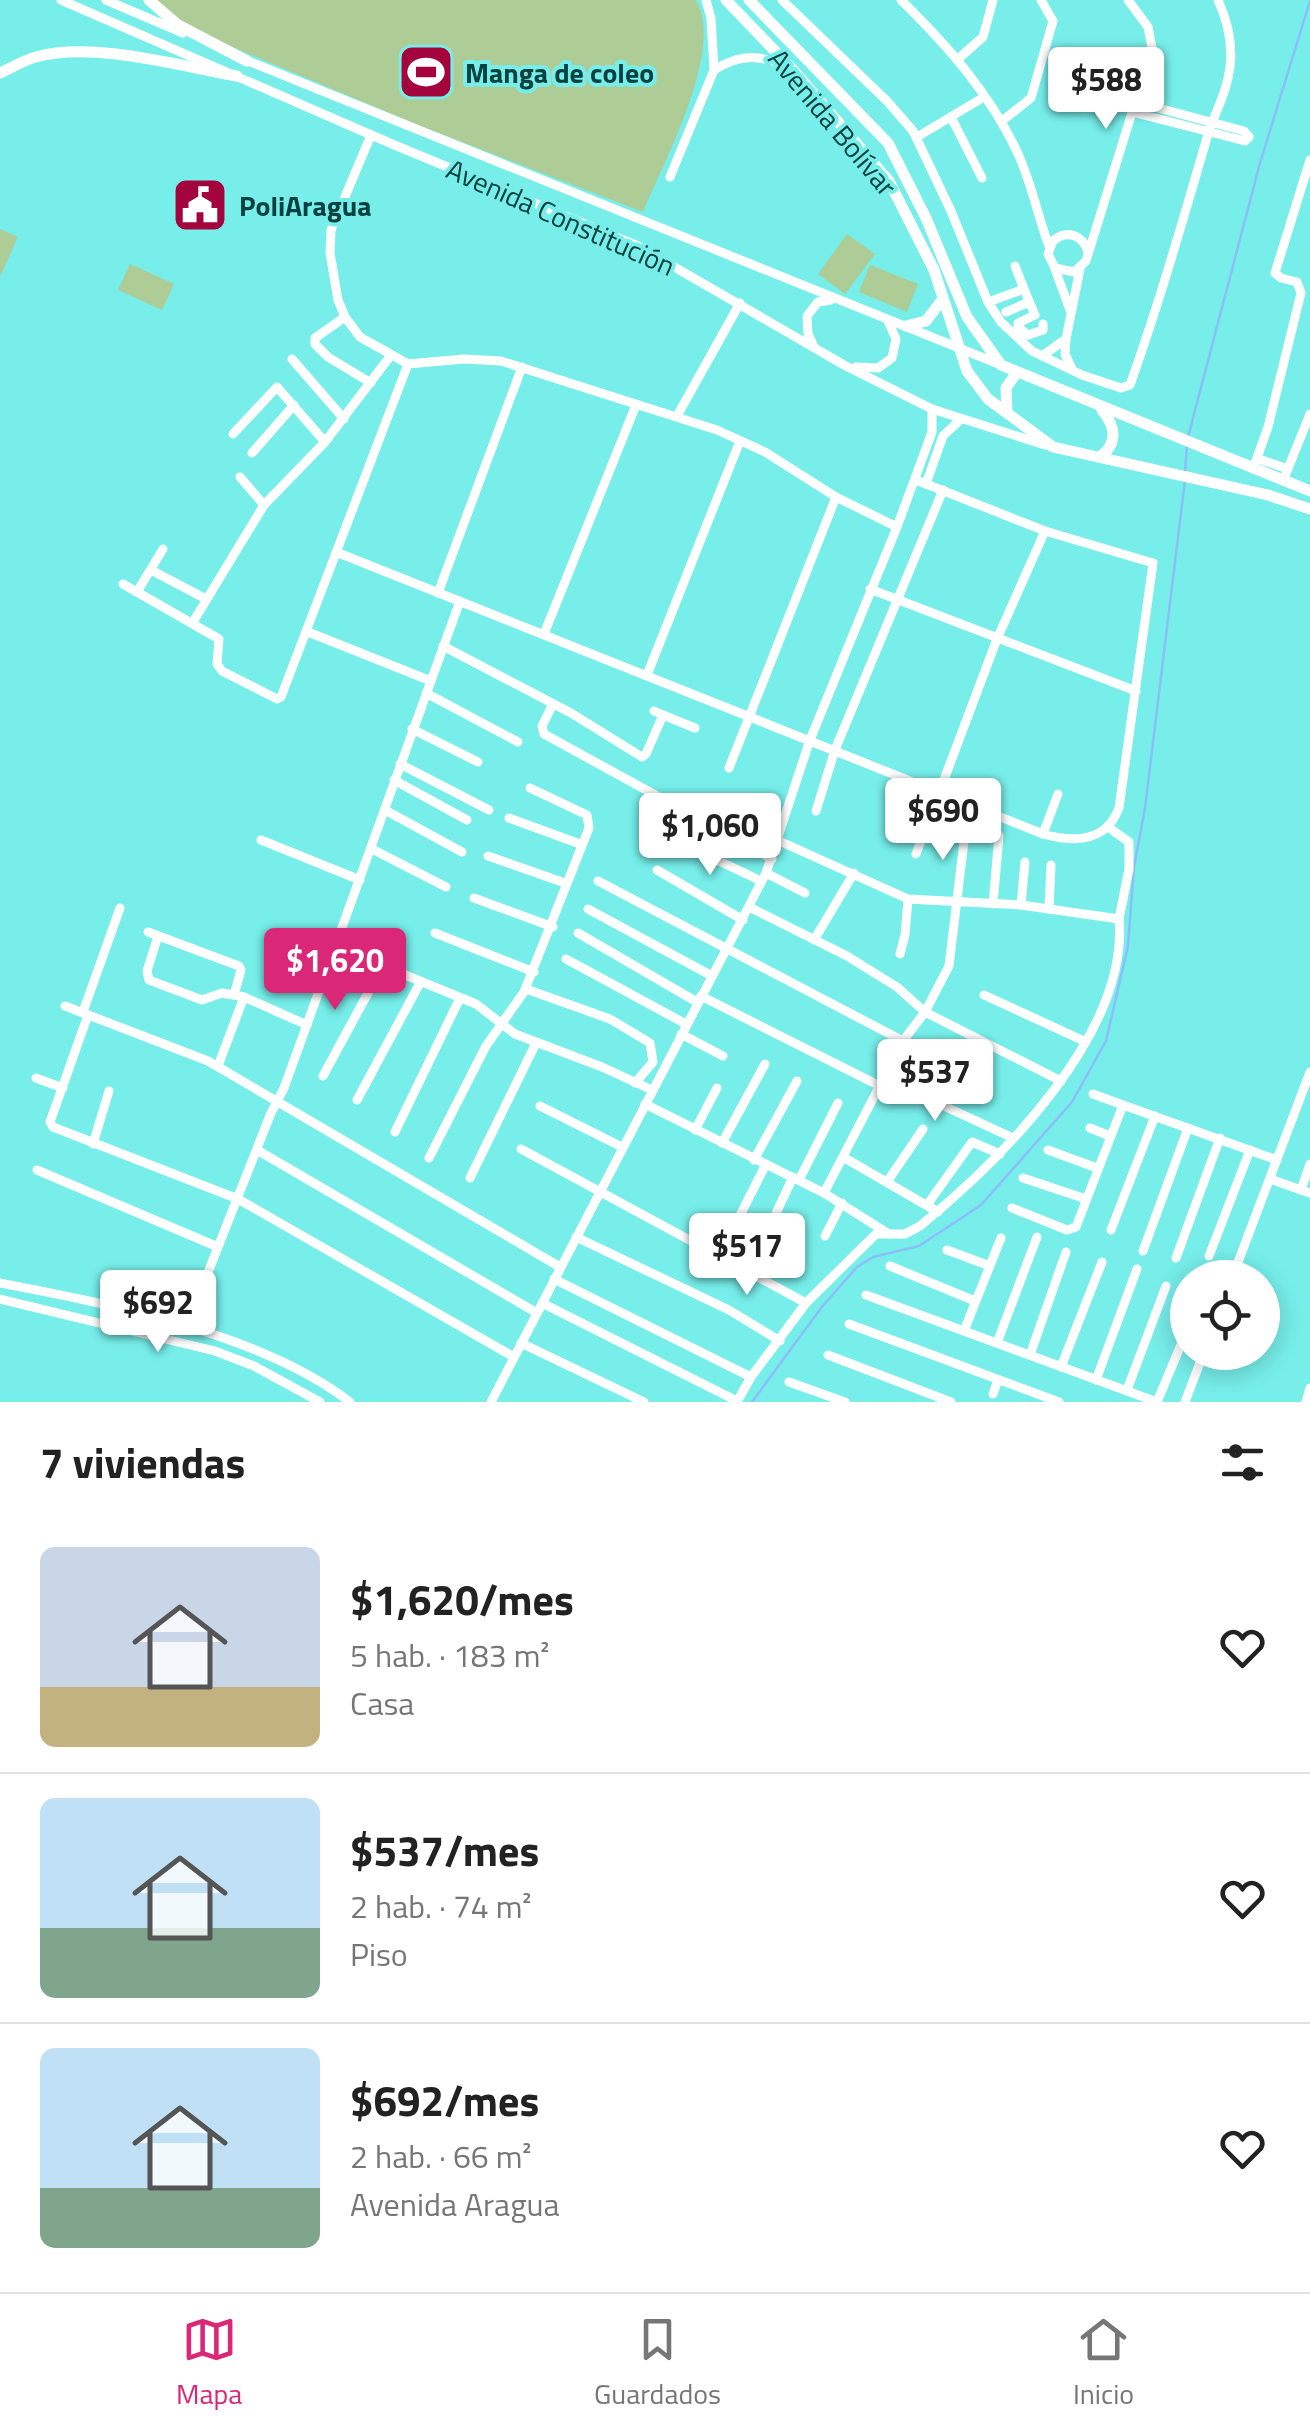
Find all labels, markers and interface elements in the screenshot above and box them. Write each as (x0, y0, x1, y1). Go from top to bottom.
street label: Avenida Bolívar (758, 39, 908, 205)
sports icon: Manga de coleo (396, 42, 456, 102)
pin: $588 (1047, 47, 1165, 132)
place label: Manga de coleo (465, 51, 654, 94)
text: $588 (1070, 55, 1142, 103)
street label: Avenida Constitución (440, 147, 682, 287)
public building icon: PoliAragua (170, 175, 230, 235)
place label: PoliAragua (239, 184, 372, 227)
pin: $690 (884, 778, 1002, 863)
text: $690 (907, 786, 979, 834)
pin: $1,060 (629, 793, 791, 878)
text: $1,060 (661, 801, 759, 849)
pin: $1,620 (254, 928, 416, 1013)
text: $1,620 (286, 936, 384, 984)
pin: $537 (876, 1039, 994, 1124)
text: $537 (899, 1047, 971, 1095)
pin: $517 (688, 1213, 806, 1298)
text: $517 (711, 1221, 783, 1269)
map controls (1170, 1260, 1280, 1370)
button: locate (1170, 1260, 1280, 1370)
pin: $692 (99, 1270, 217, 1355)
text: $692 (122, 1278, 194, 1326)
text: 7 viviendas (40, 1430, 245, 1494)
icon: filters (1215, 1435, 1270, 1490)
text: $1,620/mes (350, 1567, 574, 1631)
icon: home (120, 1587, 240, 1707)
icon: heart (1215, 1620, 1270, 1675)
text: 5 hab. · 183 m² (350, 1631, 549, 1679)
text: Casa (350, 1679, 414, 1727)
text: $537/mes (350, 1818, 539, 1882)
icon: home (120, 1838, 240, 1958)
icon: heart (1215, 1871, 1270, 1926)
text: 2 hab. · 74 m² (350, 1882, 532, 1930)
text: Piso (350, 1930, 408, 1978)
text: $692/mes (350, 2068, 539, 2132)
icon: home (120, 2088, 240, 2208)
icon: heart (1215, 2121, 1270, 2176)
text: 2 hab. · 66 m² (350, 2132, 532, 2180)
text: Avenida Aragua (350, 2180, 560, 2228)
tab: Mapa (176, 2312, 242, 2415)
tab: Guardados (594, 2312, 721, 2415)
tab: Inicio (1073, 2312, 1134, 2415)

